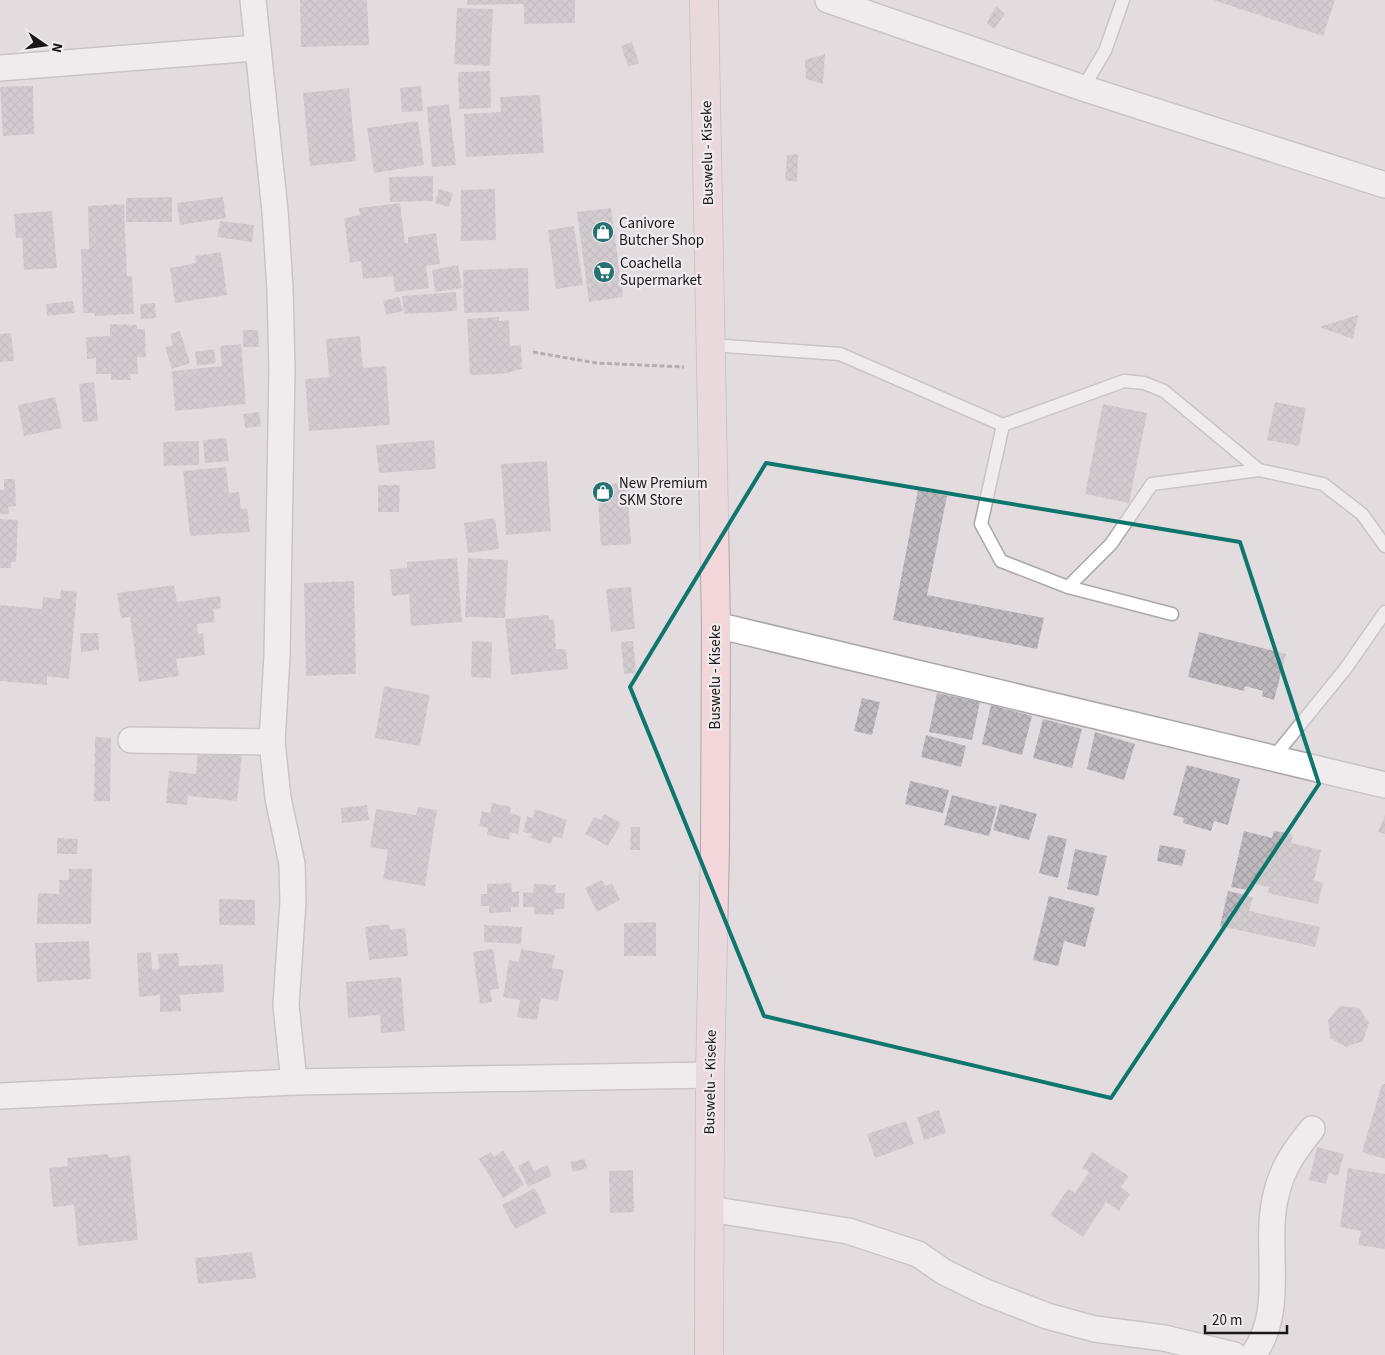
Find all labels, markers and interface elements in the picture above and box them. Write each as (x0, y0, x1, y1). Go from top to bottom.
north arrow (20, 20, 70, 70)
text: N (46, 41, 67, 54)
street label: Buswelu - Kiseke (696, 100, 719, 206)
place label: Canivore Butcher Shop (619, 213, 704, 251)
shop icon: Canivore Butcher Shop (591, 220, 615, 244)
place label: Coachella Supermarket (620, 253, 702, 291)
supermarket icon: Coachella Supermarket (592, 260, 616, 284)
place label: New Premium SKM Store (619, 473, 708, 511)
shop icon: New Premium SKM Store (591, 480, 615, 504)
street label: Buswelu - Kiseke (705, 625, 726, 729)
street label: Buswelu - Kiseke (699, 1029, 722, 1135)
scale bar (1205, 1302, 1288, 1334)
text: 20 m (1212, 1310, 1242, 1331)

